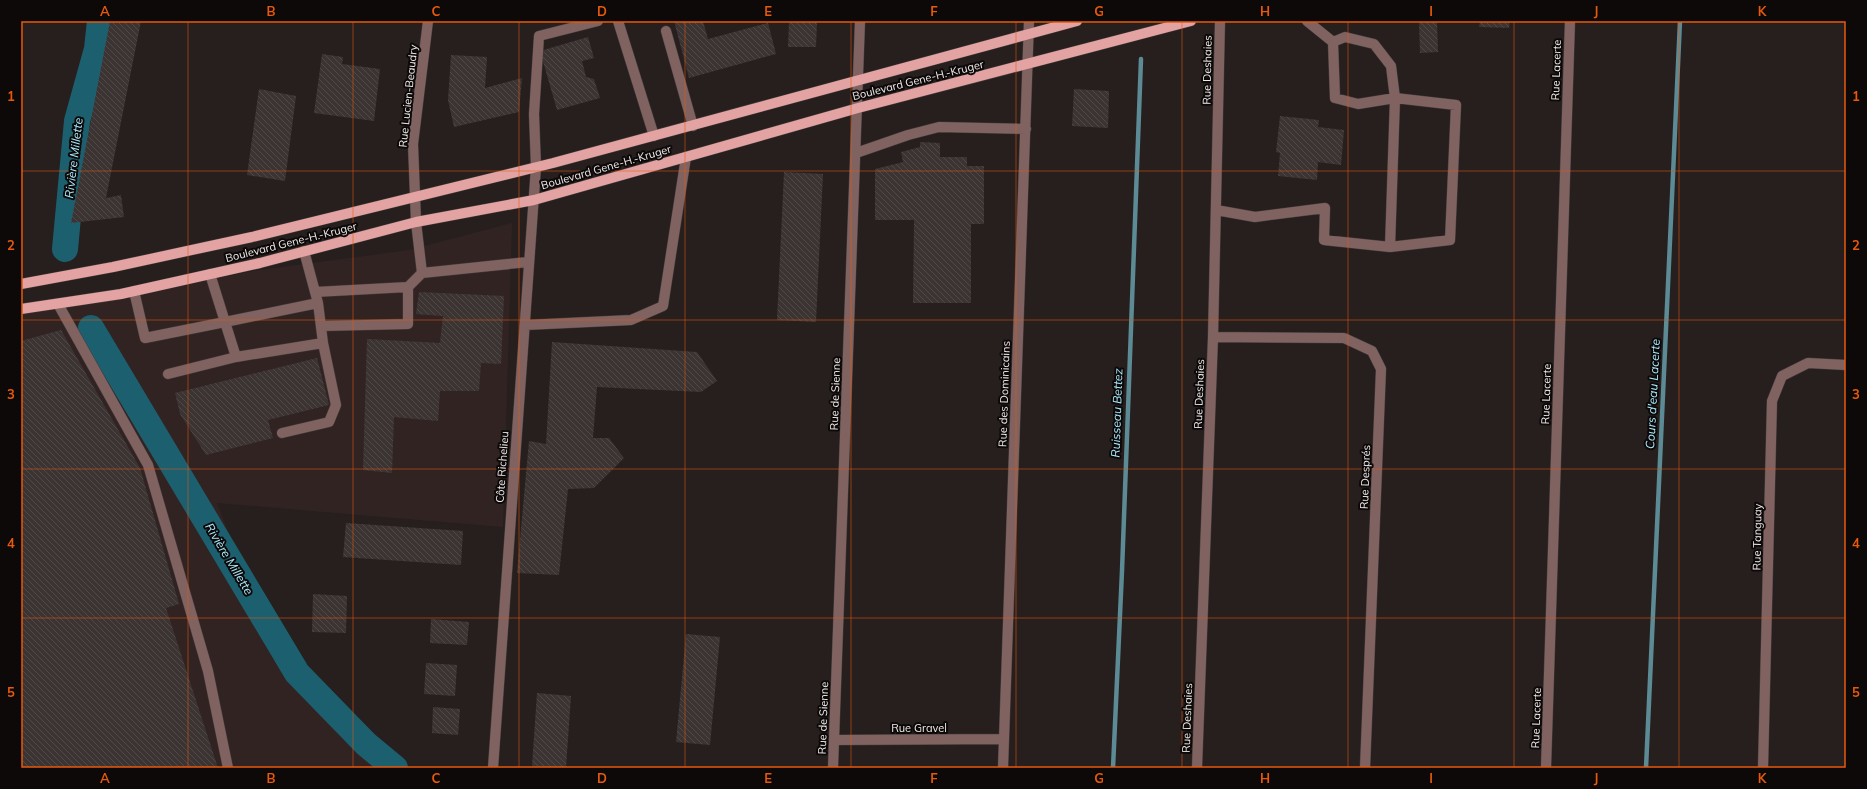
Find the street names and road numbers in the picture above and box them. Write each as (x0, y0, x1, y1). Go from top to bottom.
street label: Rue Deshaies (1199, 35, 1215, 105)
street label: Rue Lacerte (1548, 39, 1564, 101)
street label: Rue Lucien-Beaudry (396, 44, 420, 148)
street label: Boulevard Gene-H.-Kruger (851, 57, 985, 103)
street label: Boulevard Gene-H.-Kruger (539, 142, 673, 192)
street label: Boulevard Gene-H.-Kruger (224, 219, 358, 265)
street label: Rue des Dominicains (995, 341, 1013, 447)
street label: Rue de Sienne (827, 357, 843, 431)
street label: Rue Deshaies (1191, 359, 1207, 429)
street label: Rue Lacerte (1538, 363, 1554, 425)
street label: Côte Richelieu (493, 431, 511, 503)
street label: Rue Després (1357, 445, 1373, 509)
street label: Rue Tanguay (1749, 503, 1765, 571)
street label: Rue de Sienne (815, 681, 831, 755)
street label: Rue Deshaies (1179, 683, 1195, 753)
street label: Rue Lacerte (1528, 687, 1544, 749)
street label: Rue Gravel (891, 721, 947, 735)

